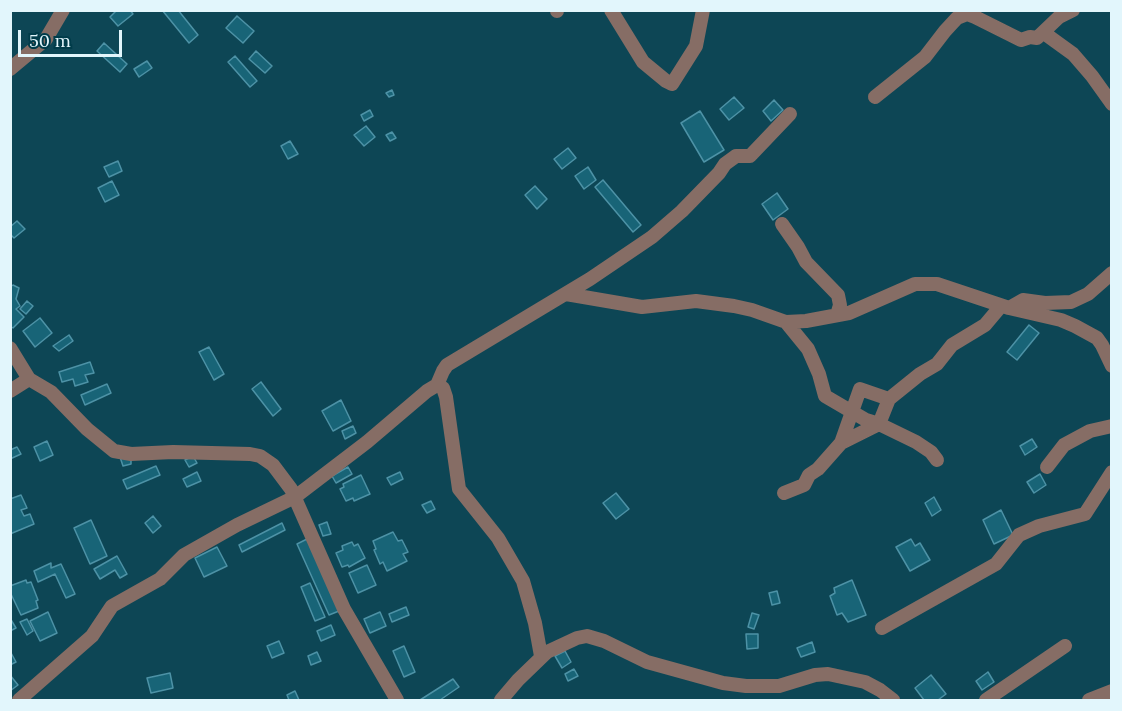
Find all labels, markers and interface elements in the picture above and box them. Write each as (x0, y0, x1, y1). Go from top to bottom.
scale bar (21, 18, 124, 56)
text: 50 m (29, 29, 71, 52)

